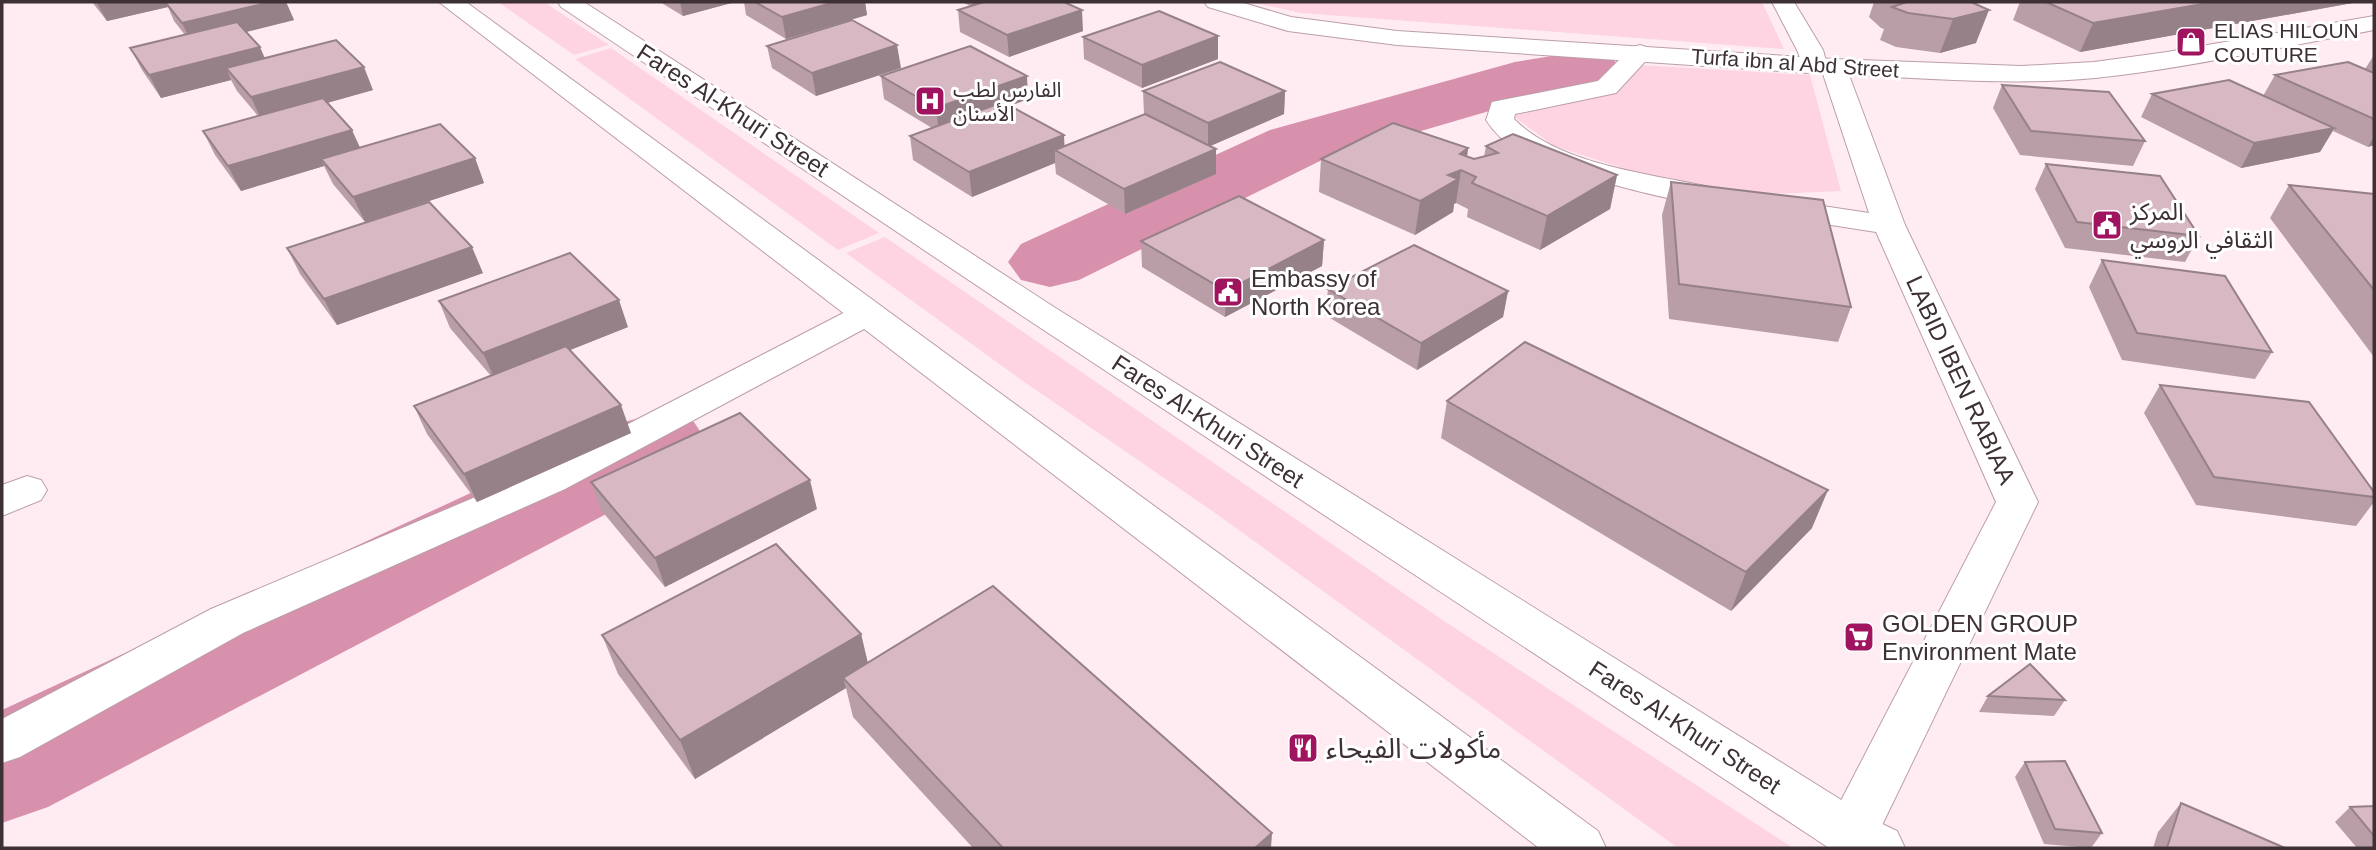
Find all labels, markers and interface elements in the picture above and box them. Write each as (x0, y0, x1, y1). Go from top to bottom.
place label: ELIAS HILOUN COUTURE (2214, 19, 2359, 66)
shop icon: ELIAS HILOUN COUTURE (2174, 25, 2208, 59)
street label: Fares Al-Khuri Street (632, 38, 834, 182)
street label: Turfa ibn al Abd Street (1690, 44, 1900, 82)
place label: الفارس لطب الأسنان (953, 78, 1062, 126)
hospital icon: الفارس لطب الأسنان (913, 84, 947, 118)
place label: المركز الثقافي الروسي (2129, 198, 2274, 258)
public building icon: المركز الثقافي الروسي (2090, 208, 2124, 242)
place label: Embassy of North Korea (1251, 265, 1381, 320)
street label: LABID IBEN RABIAA (1901, 272, 2021, 488)
public building icon: Embassy of North Korea (1211, 275, 1245, 309)
street label: Fares Al-Khuri Street (1107, 349, 1309, 493)
place label: GOLDEN GROUP Environment Mate (1882, 610, 2078, 665)
supermarket icon: GOLDEN GROUP Environment Mate (1842, 620, 1876, 654)
street label: Fares Al-Khuri Street (1584, 655, 1786, 799)
place label: مأكولات الفيحاء (1326, 730, 1501, 765)
restaurant icon: مأكولات الفيحاء (1286, 731, 1320, 765)

